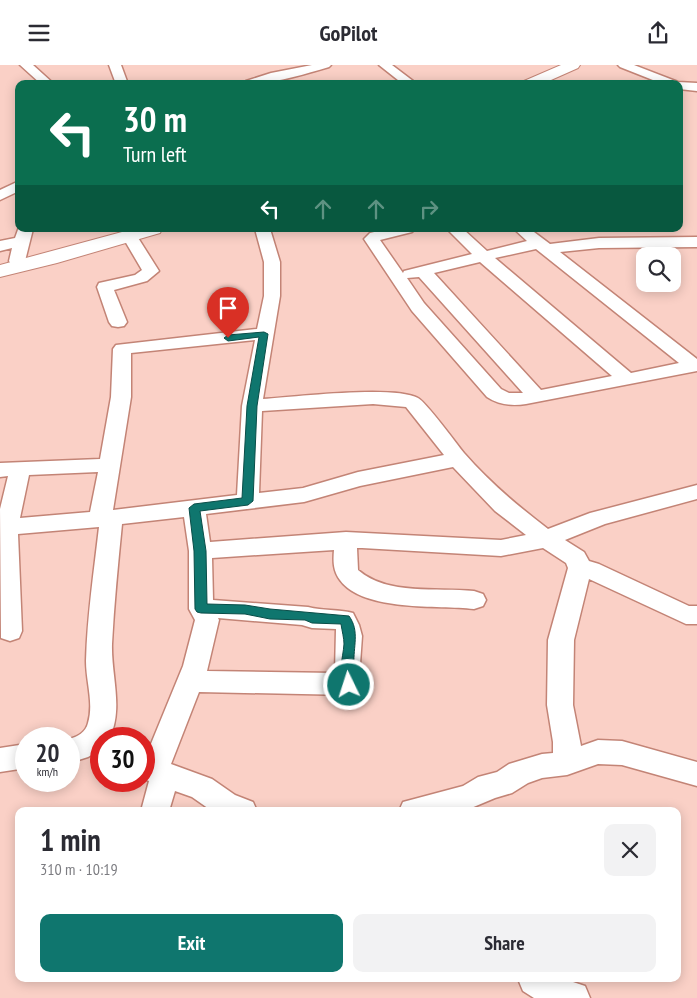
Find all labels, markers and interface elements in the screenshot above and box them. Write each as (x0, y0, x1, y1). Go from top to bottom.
icon: menu (25, 19, 53, 47)
text: GoPilot (320, 19, 377, 47)
icon: share (644, 19, 672, 47)
text: 30 m (123, 96, 187, 142)
icon: left (40, 100, 105, 165)
text: Turn left (123, 140, 187, 168)
icon: left (256, 195, 284, 223)
icon: ahead (309, 195, 337, 223)
icon: ahead (362, 195, 390, 223)
icon: right (415, 195, 443, 223)
map controls (636, 247, 681, 292)
button: search (636, 247, 681, 292)
pin (207, 287, 249, 338)
icon: arrive (214, 294, 242, 322)
position arrow (322, 658, 374, 710)
speed limit sign: 30 (90, 727, 155, 792)
text: 20 (36, 737, 59, 769)
text: km/h (37, 764, 58, 779)
text: 1 min (40, 820, 101, 859)
button: close (604, 824, 656, 876)
text: 310 m · 10:19 (40, 859, 118, 879)
button: Exit (40, 914, 343, 972)
button: Share (353, 914, 656, 972)

